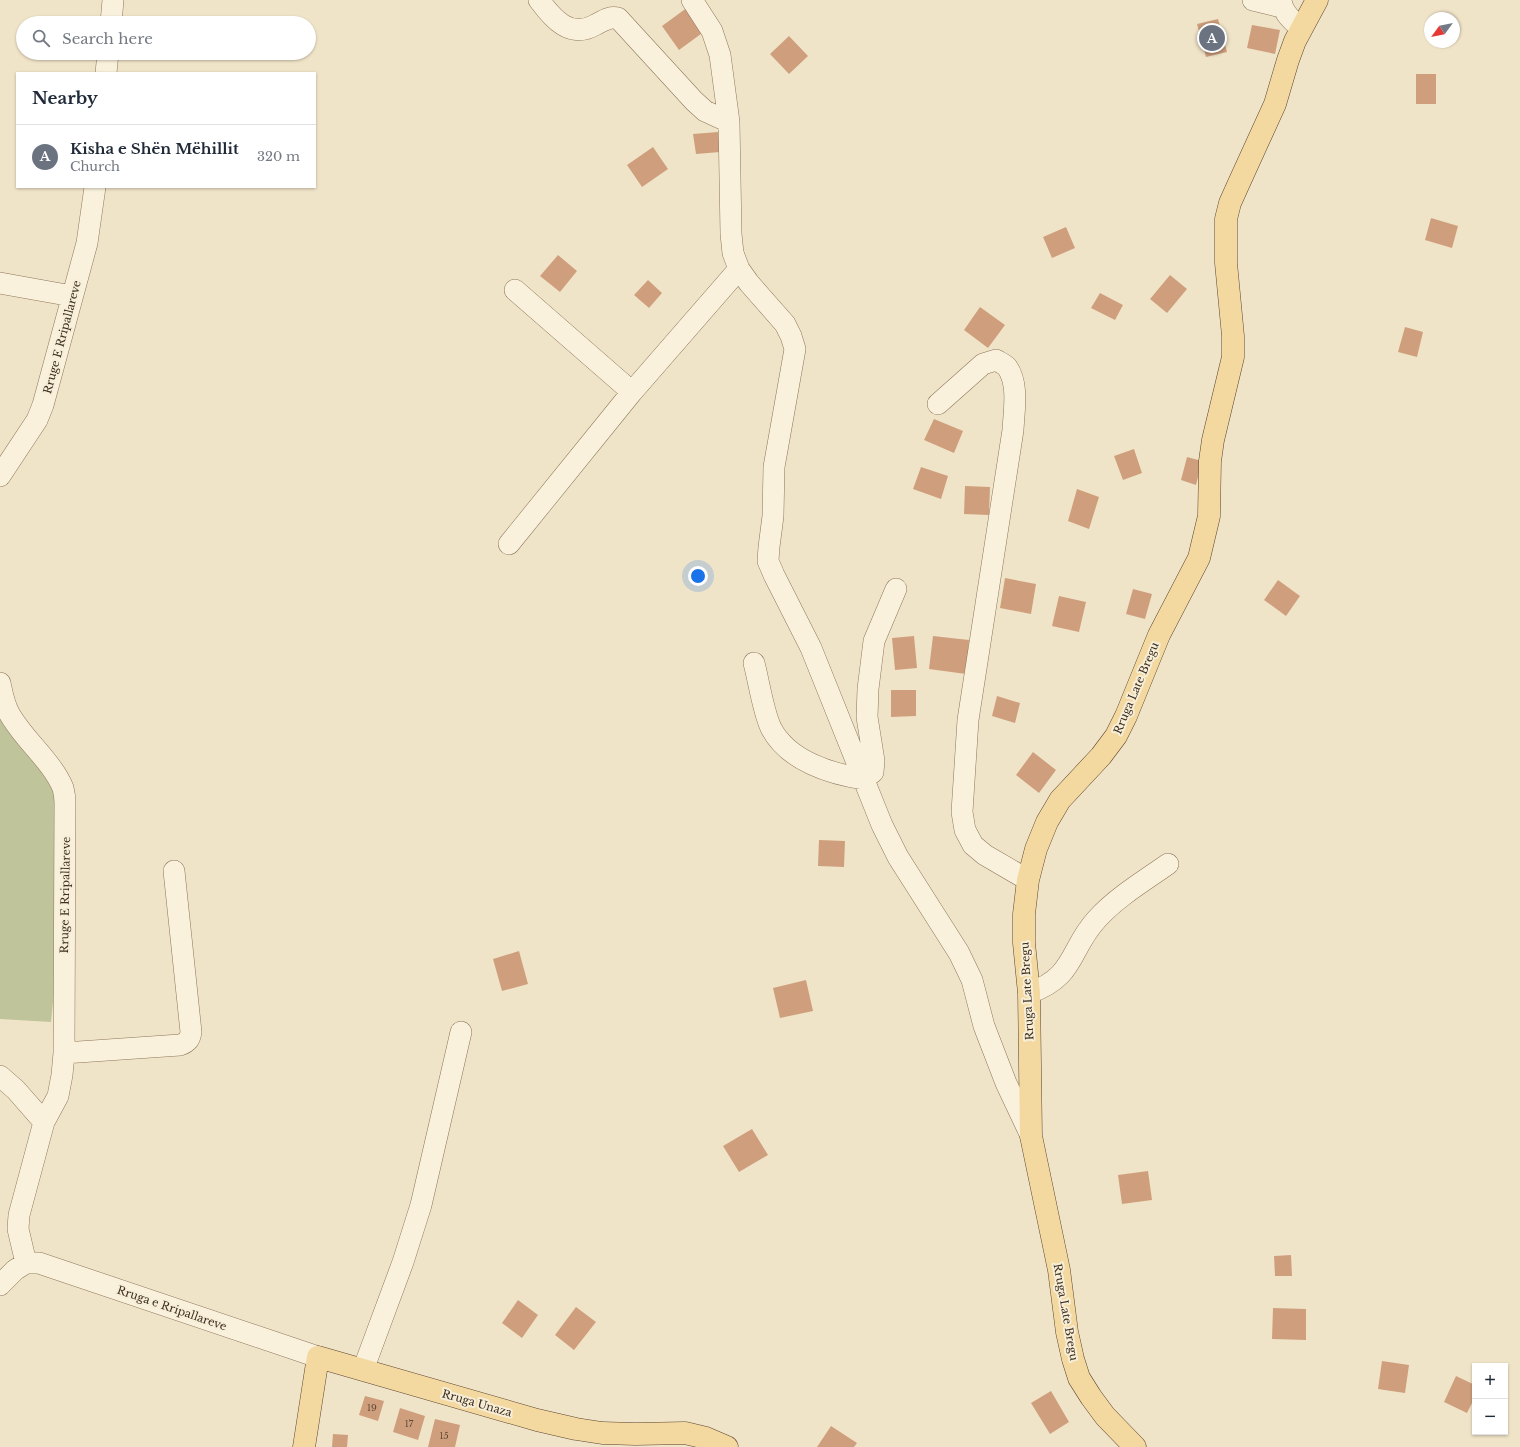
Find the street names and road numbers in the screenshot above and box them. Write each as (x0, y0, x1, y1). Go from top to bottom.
street label: Rruge E Rripallareve (40, 279, 84, 395)
street label: Rruga Late Bregu (1110, 639, 1162, 736)
street label: Rruge E Rripallareve (57, 836, 73, 954)
street label: Rruga Late Bregu (1017, 941, 1037, 1041)
street label: Rruga Late Bregu (1051, 1262, 1082, 1362)
street label: Rruga e Rripallareve (115, 1283, 229, 1333)
street label: Rruga Unaza (440, 1386, 514, 1420)

